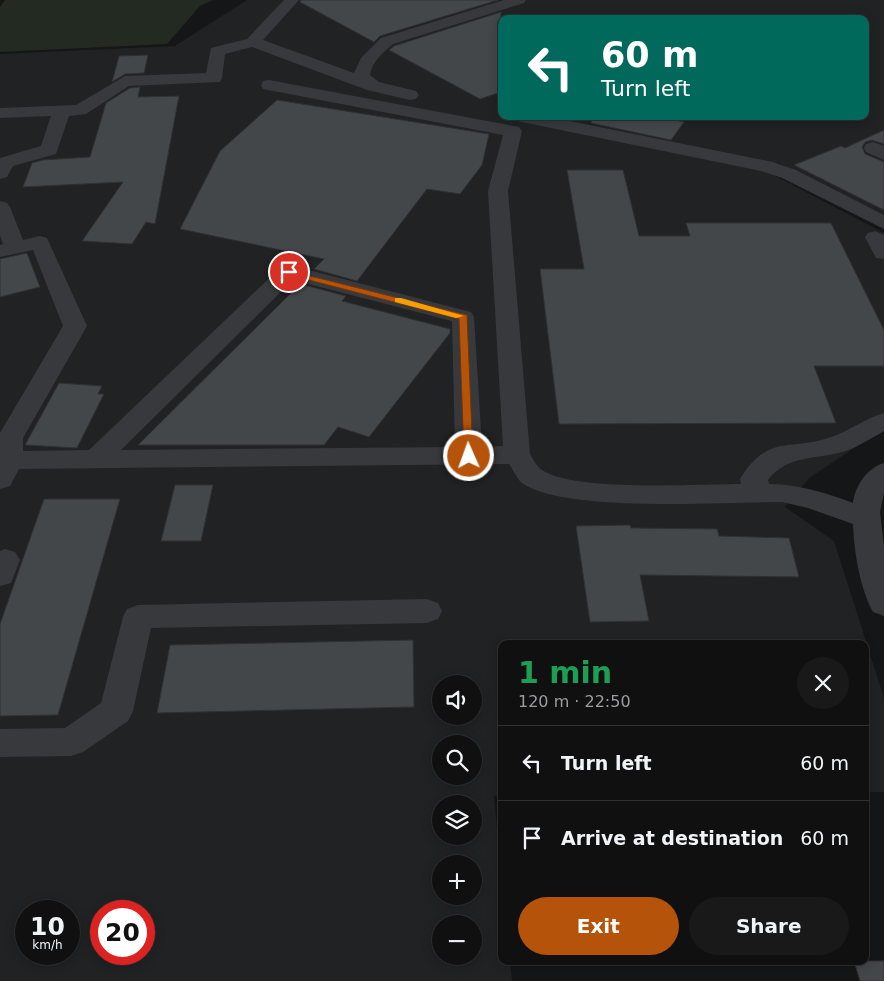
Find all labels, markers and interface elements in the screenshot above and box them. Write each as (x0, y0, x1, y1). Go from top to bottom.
icon: left (518, 35, 583, 100)
text: 60 m (601, 35, 698, 75)
text: Turn left (601, 76, 690, 101)
pin (268, 251, 310, 293)
icon: arrive (275, 258, 303, 286)
position arrow (442, 429, 494, 481)
text: 1 min (518, 655, 612, 690)
button: close (797, 657, 849, 709)
map controls (432, 675, 482, 965)
button: sound (432, 675, 482, 725)
text: 120 m · 22:50 (518, 692, 631, 711)
button: search (432, 735, 482, 785)
icon: left (518, 749, 546, 777)
text: Turn left (561, 752, 652, 774)
text: 60 m (800, 752, 849, 774)
button: layers (432, 795, 482, 845)
icon: arrive (518, 824, 546, 852)
text: Arrive at destination (561, 827, 783, 849)
text: 60 m (800, 827, 849, 849)
button: + (432, 855, 482, 905)
button: Exit (518, 897, 679, 955)
button: Share (689, 897, 849, 955)
speed limit sign: 20 (90, 900, 155, 965)
text: 10 (30, 912, 65, 941)
button: − (432, 915, 482, 965)
text: km/h (32, 938, 63, 952)

